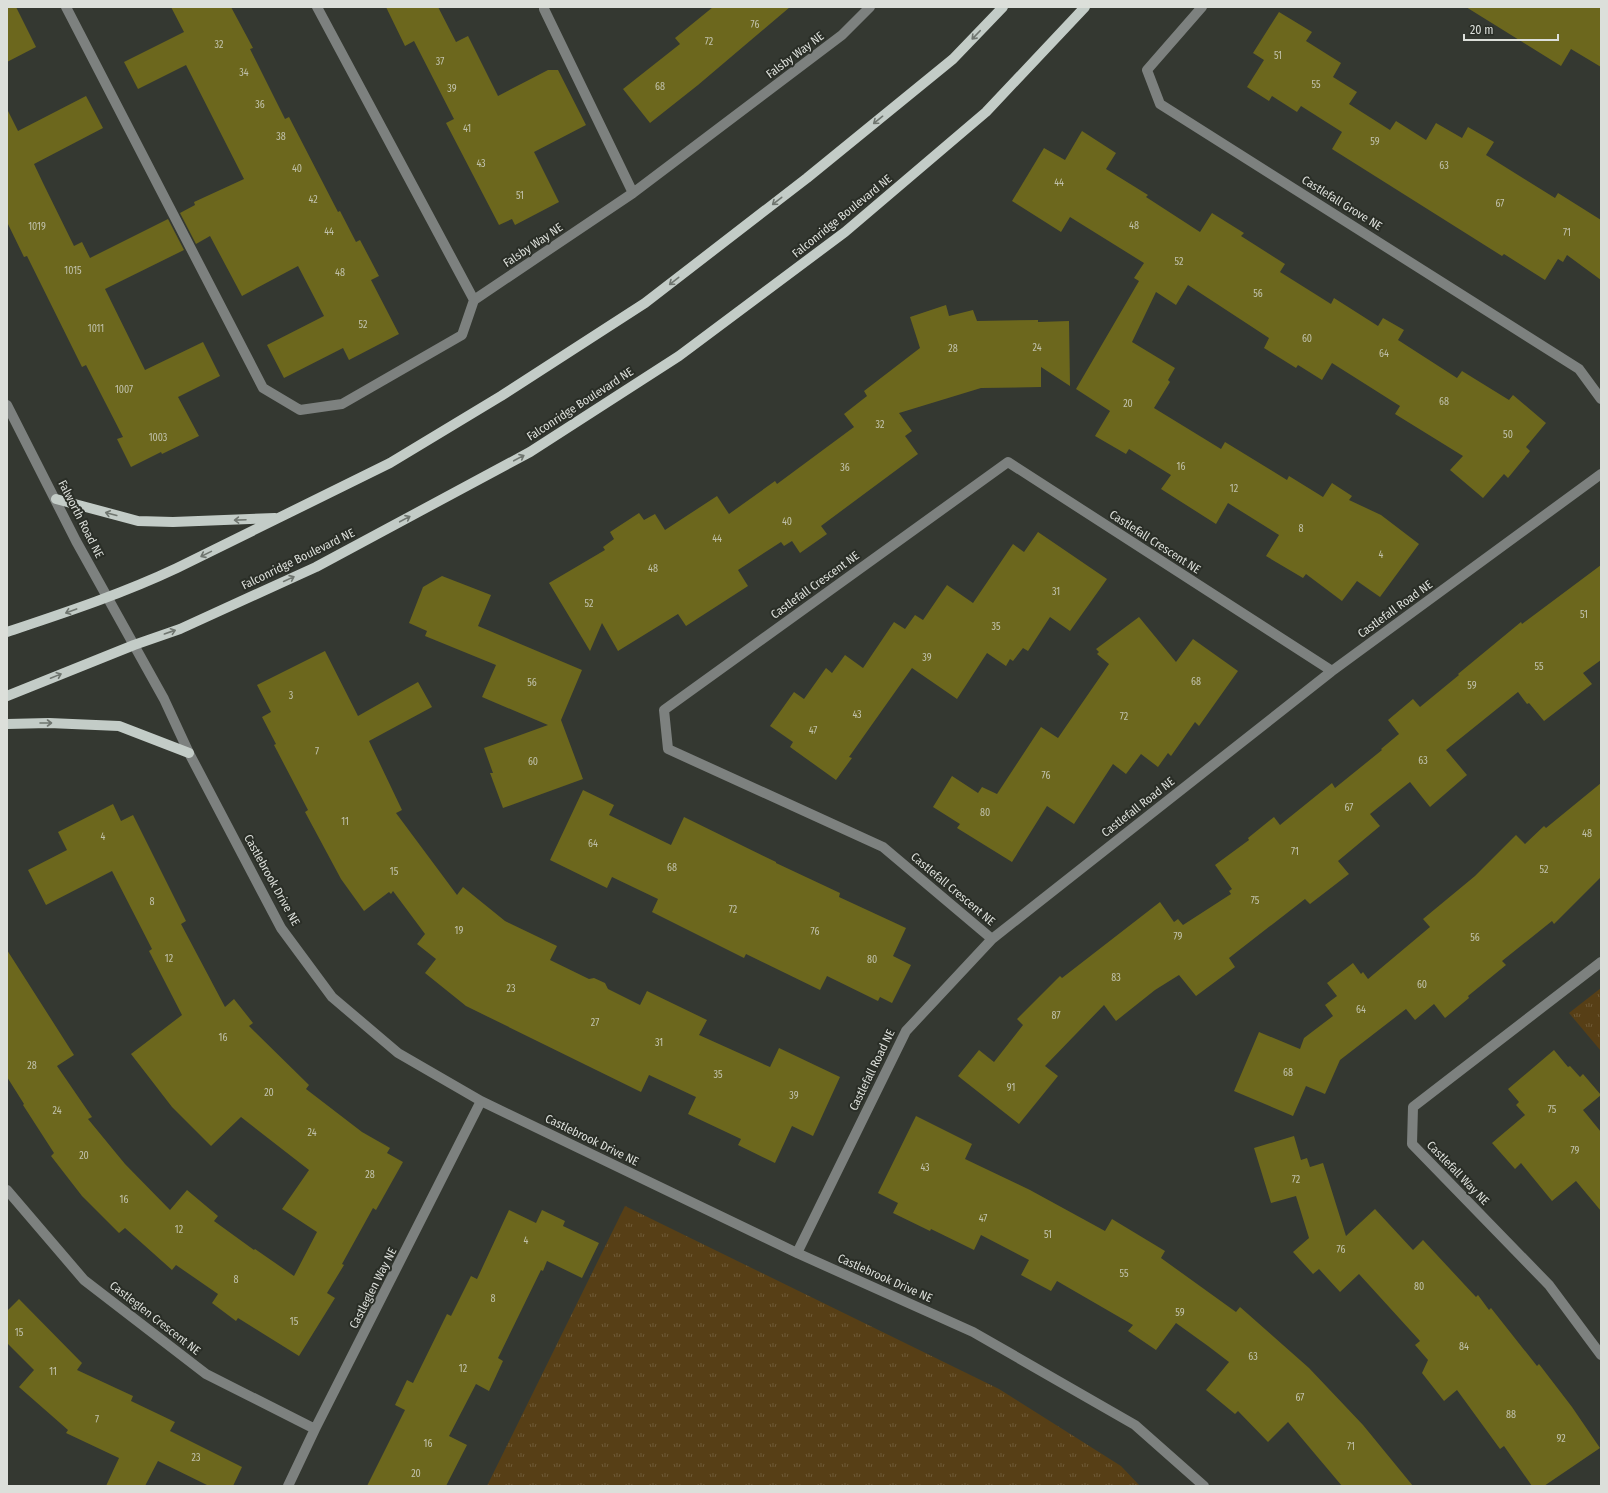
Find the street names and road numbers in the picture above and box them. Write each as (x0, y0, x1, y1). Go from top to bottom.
street label: Falsby Way NE (763, 29, 827, 81)
street label: Falconridge Boulevard NE (789, 171, 895, 260)
street label: Castlefall Grove NE (1299, 173, 1385, 234)
street label: Falsby Way NE (501, 220, 566, 270)
street label: Falconridge Boulevard NE (524, 364, 636, 444)
street label: Falworth Road NE (55, 478, 107, 561)
street label: Castlefall Crescent NE (1107, 507, 1203, 577)
street label: Falconridge Boulevard NE (239, 525, 357, 592)
street label: Castlefall Crescent NE (768, 548, 862, 622)
street label: Castlefall Road NE (1355, 577, 1435, 641)
street label: Castlefall Road NE (1099, 774, 1178, 840)
street label: Castlebrook Drive NE (241, 832, 303, 928)
street label: Castlefall Crescent NE (908, 850, 998, 929)
street label: Castlefall Road NE (846, 1027, 898, 1113)
street label: Castlebrook Drive NE (543, 1111, 641, 1169)
street label: Castlefall Way NE (1424, 1138, 1492, 1208)
street label: Castleglen Way NE (347, 1245, 400, 1331)
street label: Castlebrook Drive NE (835, 1251, 935, 1305)
street label: Castleglen Crescent NE (107, 1278, 203, 1358)

